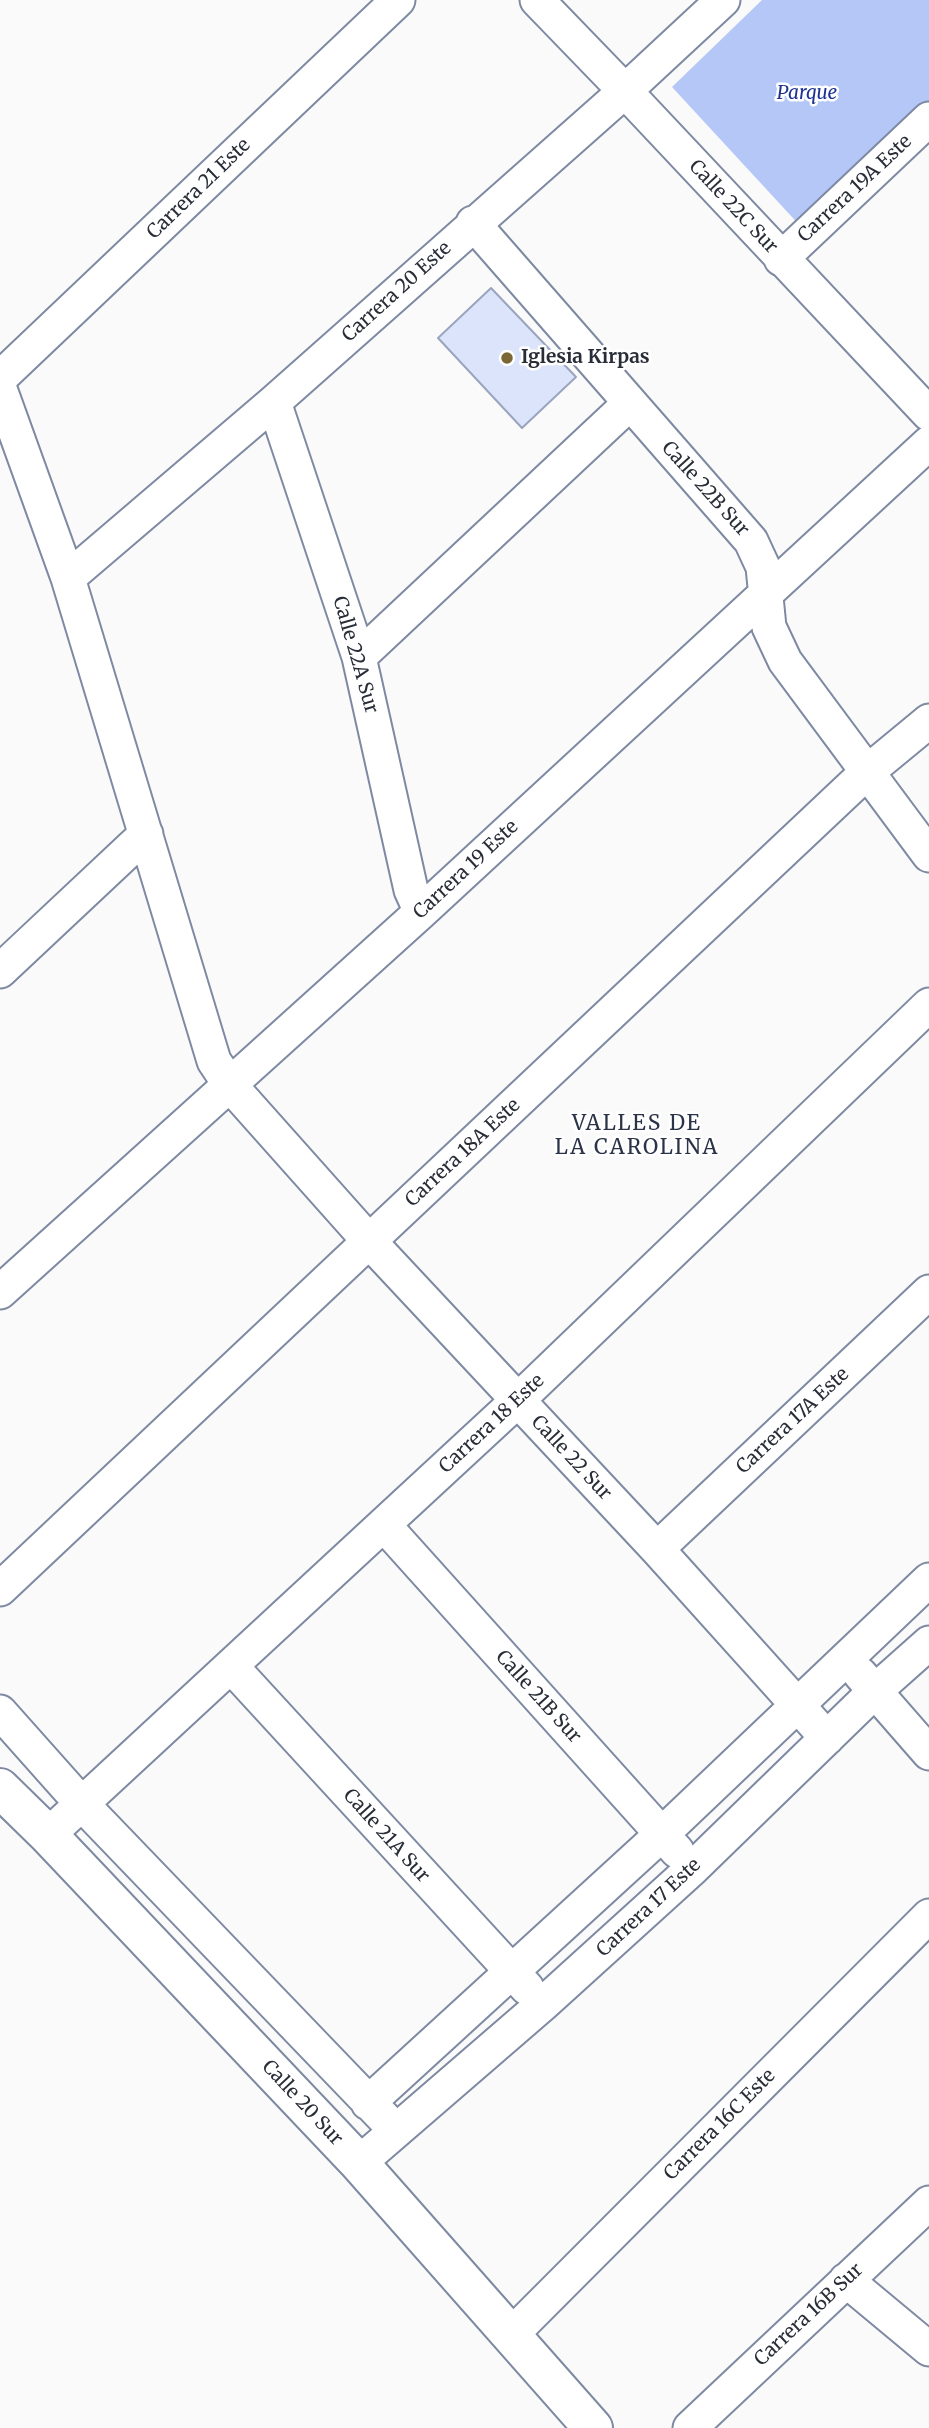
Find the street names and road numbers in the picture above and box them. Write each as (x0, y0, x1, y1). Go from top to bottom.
street label: Carrera 19A Este (793, 131, 917, 247)
street label: Carrera 21 Este (143, 134, 255, 244)
street label: Calle 22C Sur (684, 156, 782, 258)
street label: Carrera 20 Este (338, 237, 456, 347)
street label: Calle 22B Sur (656, 437, 754, 541)
street label: Calle 22A Sur (327, 594, 383, 716)
street label: Carrera 19 Este (409, 816, 523, 924)
street label: Carrera 18A Este (401, 1094, 525, 1212)
street label: Carrera 17A Este (732, 1363, 854, 1479)
street label: Carrera 18 Este (435, 1370, 549, 1478)
street label: Calle 22 Sur (526, 1411, 616, 1505)
street label: Calle 21B Sur (490, 1646, 586, 1748)
street label: Calle 21A Sur (338, 1785, 434, 1887)
street label: Carrera 17 Este (592, 1854, 706, 1962)
street label: Calle 20 Sur (257, 2056, 347, 2150)
street label: Carrera 16C Este (660, 2065, 780, 2185)
street label: Carrera 16B Sur (750, 2259, 868, 2371)

